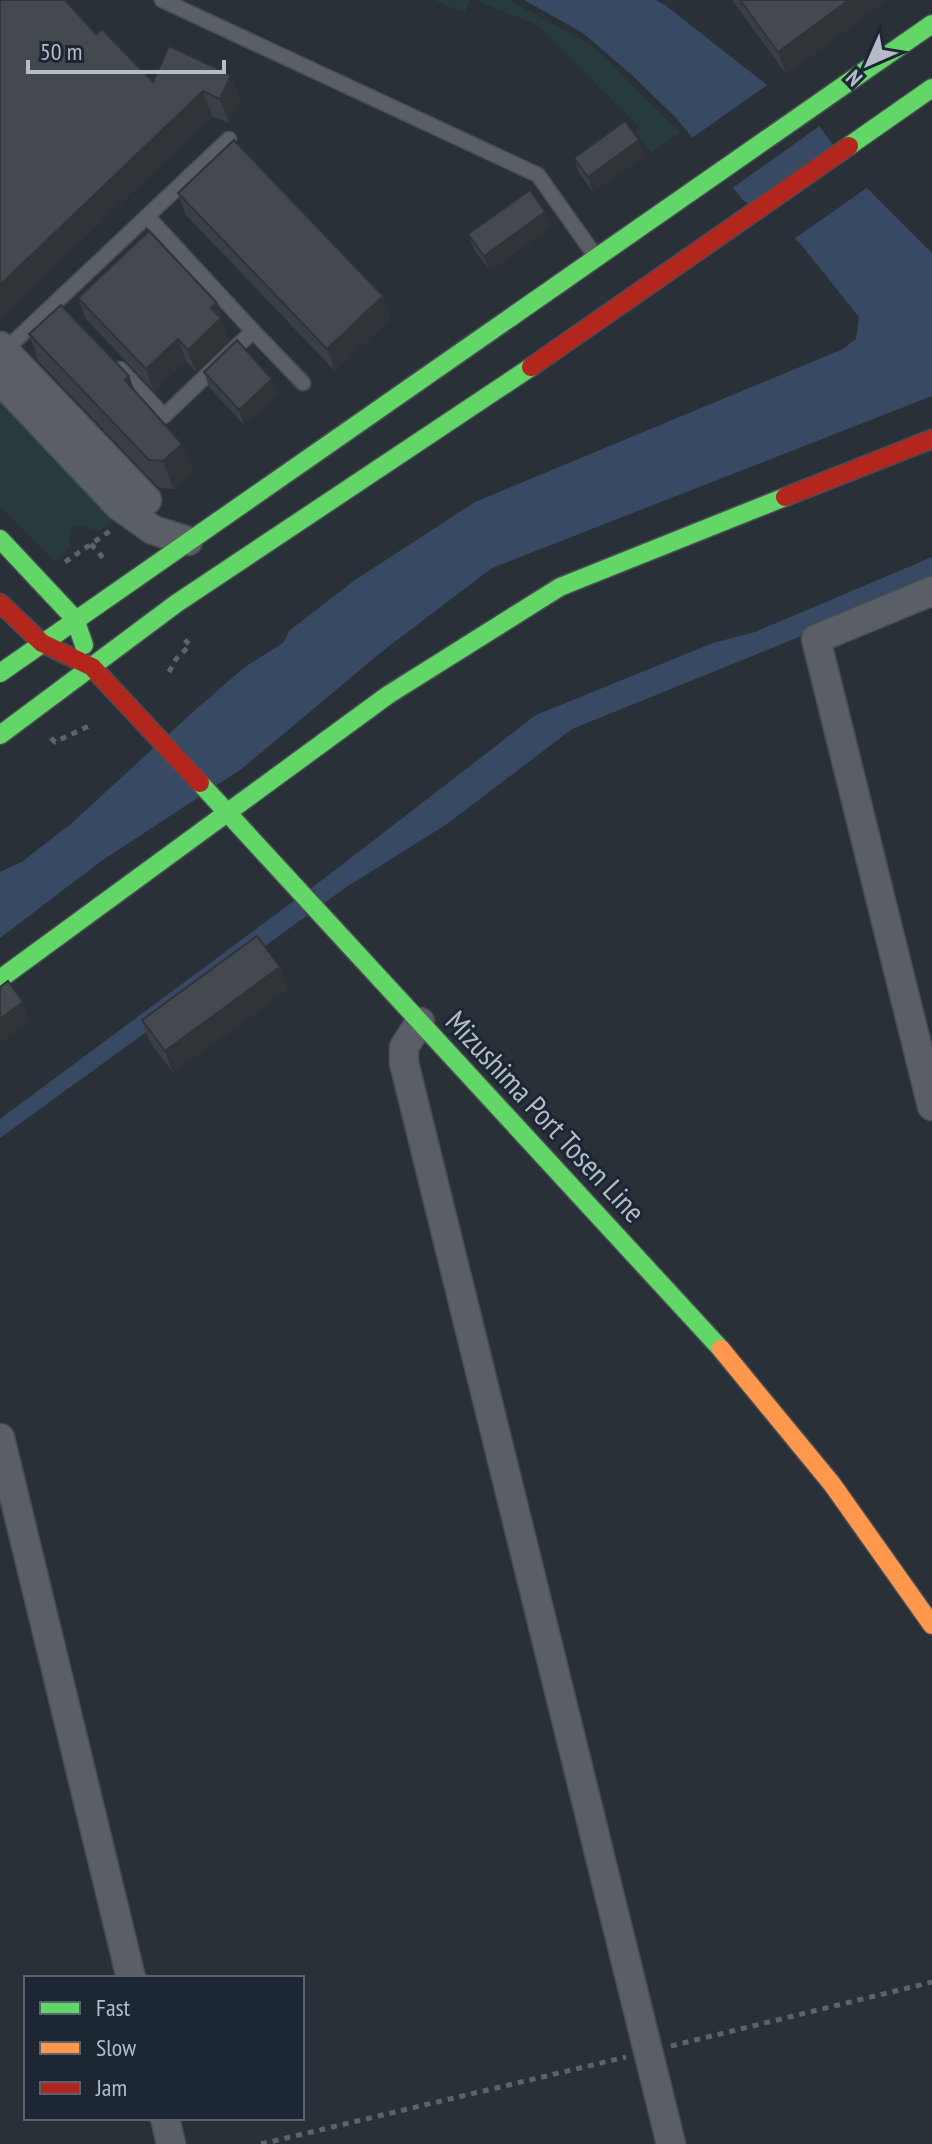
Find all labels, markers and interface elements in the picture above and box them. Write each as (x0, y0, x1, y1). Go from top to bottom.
scale bar (28, 24, 224, 74)
north arrow (828, 24, 908, 104)
text: 50 m (40, 36, 82, 67)
text: N (840, 64, 868, 92)
street label: Mizushima Port Tosen Line (438, 1002, 654, 1230)
legend (24, 1976, 304, 2120)
text: Fast (96, 1992, 131, 2023)
text: Slow (96, 2032, 137, 2063)
text: Jam (95, 2072, 127, 2103)

